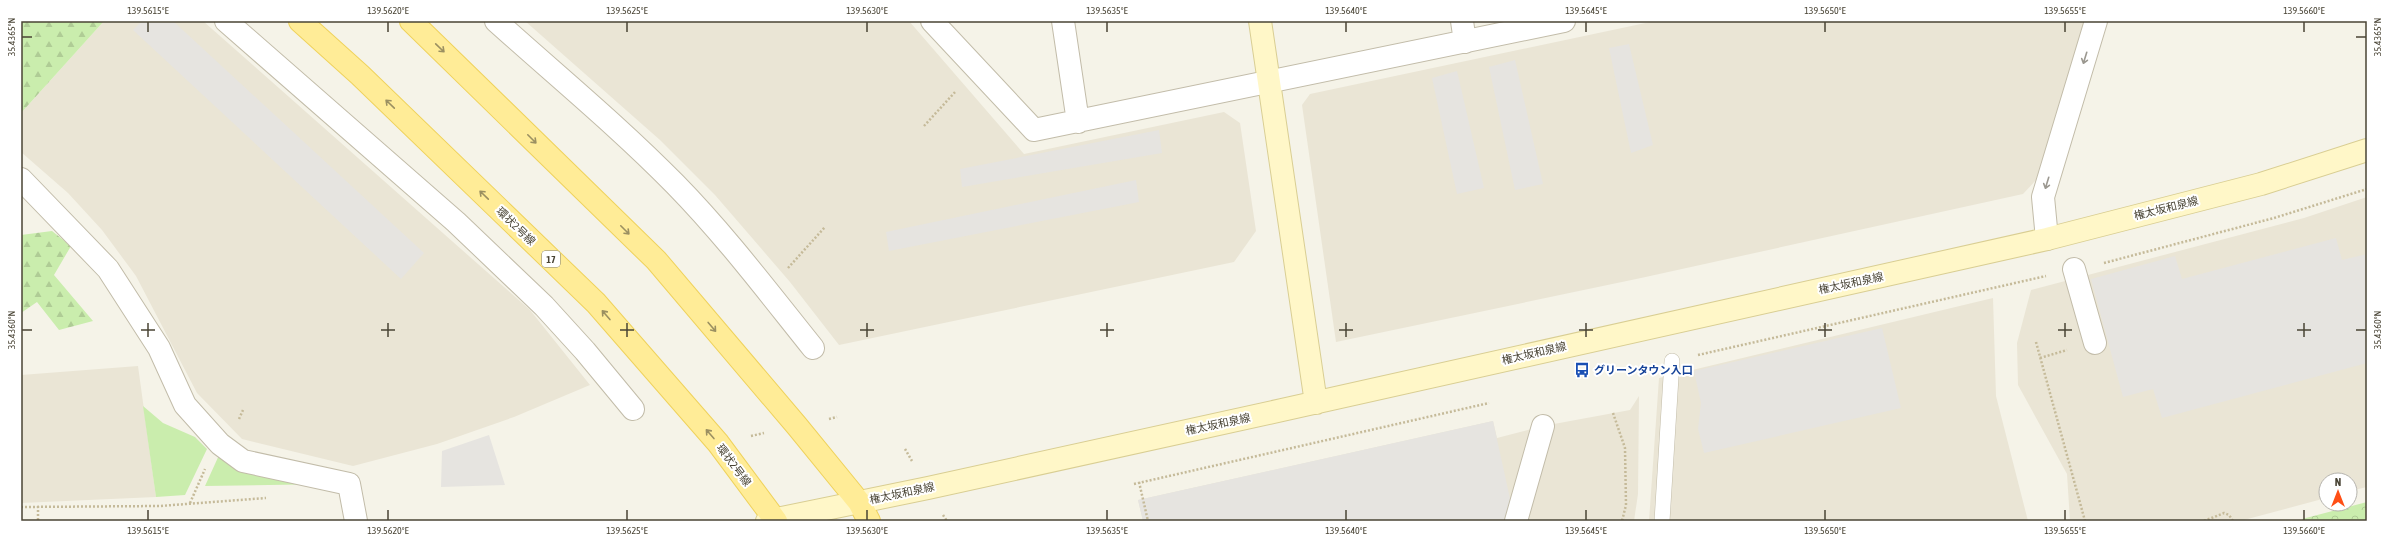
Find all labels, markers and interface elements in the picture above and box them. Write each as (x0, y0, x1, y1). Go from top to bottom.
text: 139.5615°E (127, 5, 170, 16)
text: 139.5620°E (367, 5, 410, 16)
text: 139.5625°E (606, 5, 649, 16)
text: 139.5630°E (846, 5, 889, 16)
text: 139.5635°E (1086, 5, 1129, 16)
text: 139.5640°E (1325, 5, 1368, 16)
text: 139.5645°E (1565, 5, 1608, 16)
text: 139.5650°E (1804, 5, 1847, 16)
text: 139.5655°E (2044, 5, 2087, 16)
text: 139.5660°E (2283, 5, 2326, 16)
text: 35.4365°N (6, 18, 17, 56)
text: 35.4365°N (2372, 18, 2383, 56)
one-way arrow (435, 43, 445, 53)
one-way arrow (2081, 52, 2088, 65)
one-way arrow (385, 99, 395, 109)
one-way arrow (528, 134, 537, 144)
one-way arrow (2043, 176, 2050, 189)
one-way arrow (479, 190, 489, 199)
street label: 権太坂和泉線 (2133, 194, 2199, 222)
street label: 環状2号線 (494, 205, 538, 247)
one-way arrow (620, 225, 630, 235)
road number: 17 (542, 251, 560, 267)
street label: 権太坂和泉線 (1817, 270, 1885, 296)
one-way arrow (602, 310, 611, 320)
text: 35.4360°N (6, 311, 17, 349)
text: 35.4360°N (2372, 311, 2383, 349)
one-way arrow (708, 321, 717, 332)
street label: 権太坂和泉線 (1500, 340, 1568, 366)
bus stop icon: グリーンタウン入口 (1573, 361, 1591, 379)
place label: グリーンタウン入口 (1594, 364, 1692, 376)
street label: 権太坂和泉線 (1184, 411, 1252, 437)
one-way arrow (705, 429, 715, 439)
street label: 環状2号線 (714, 442, 754, 488)
north arrow (2318, 472, 2358, 512)
text: N (2335, 476, 2341, 488)
street label: 権太坂和泉線 (868, 480, 936, 506)
text: 139.5615°E (127, 525, 170, 536)
text: 139.5620°E (367, 525, 410, 536)
text: 139.5625°E (606, 525, 649, 536)
text: 139.5630°E (846, 525, 889, 536)
text: 139.5635°E (1086, 525, 1129, 536)
text: 139.5640°E (1325, 525, 1368, 536)
text: 139.5645°E (1565, 525, 1608, 536)
text: 139.5650°E (1804, 525, 1847, 536)
text: 139.5655°E (2044, 525, 2087, 536)
text: 139.5660°E (2283, 525, 2326, 536)

